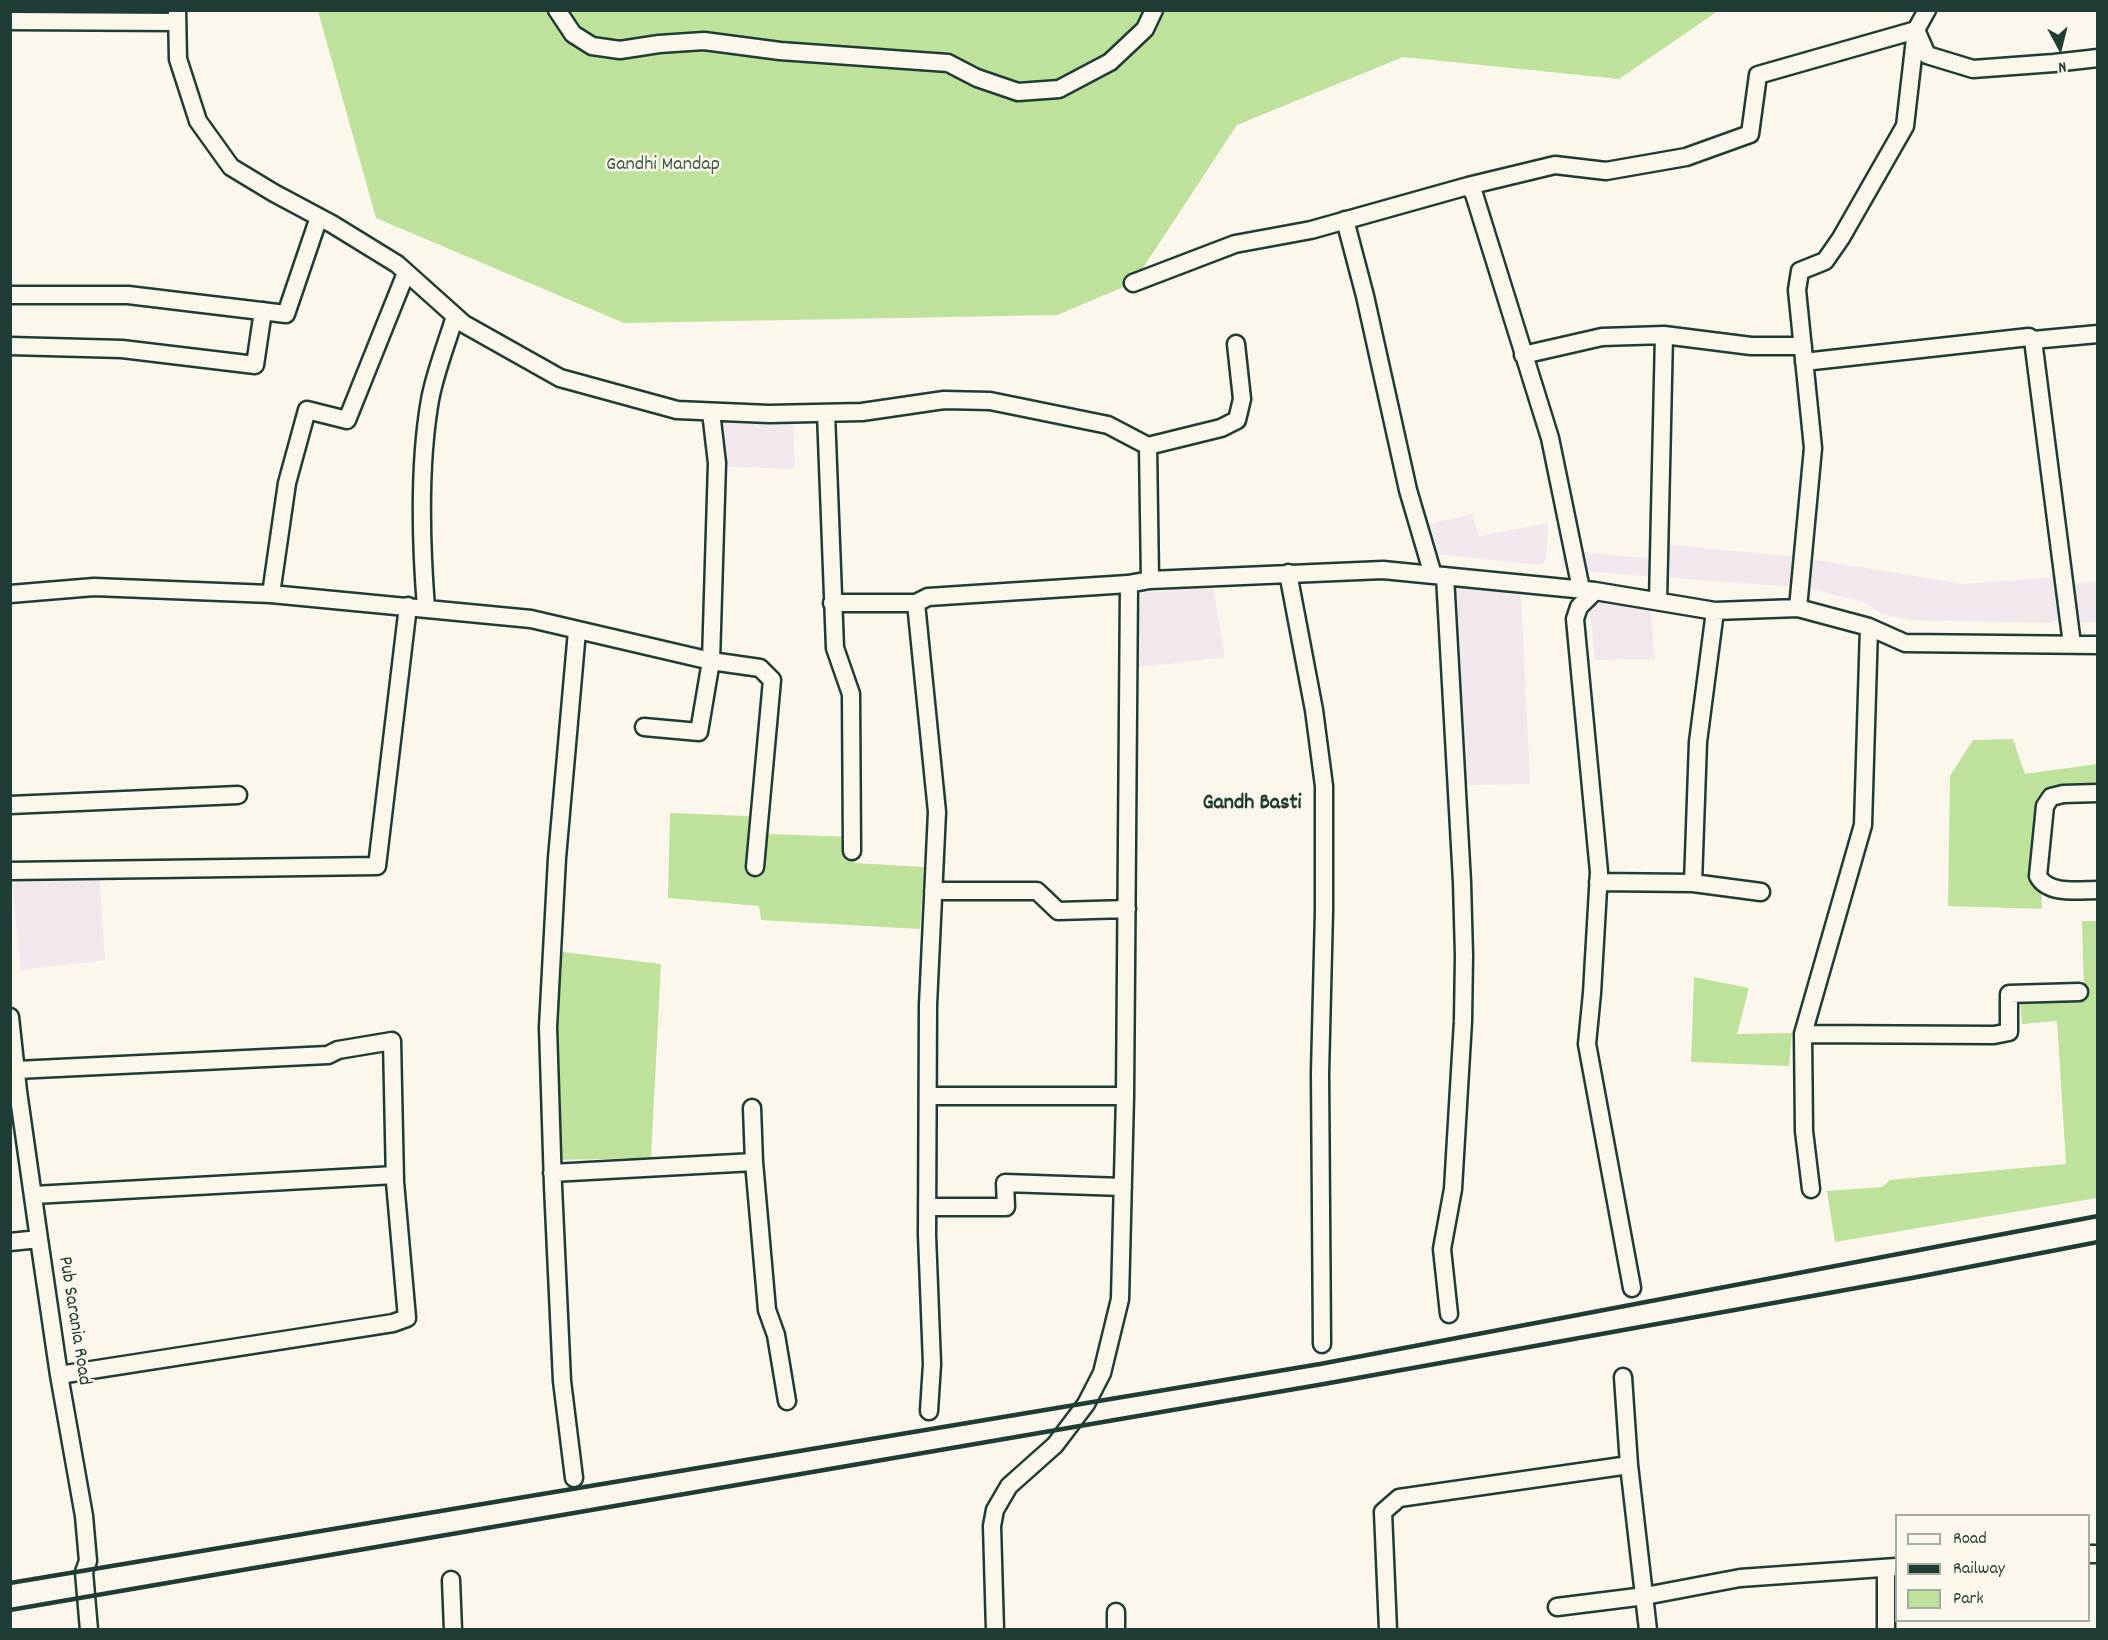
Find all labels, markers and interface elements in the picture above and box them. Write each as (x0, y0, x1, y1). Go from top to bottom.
north arrow (2030, 18, 2090, 78)
text: N (2057, 54, 2068, 78)
park label: Gandhi Mandap (606, 154, 720, 178)
district label: Gandh Basti (1202, 792, 1302, 818)
street label: Pub Sarania Road (51, 1255, 95, 1387)
legend (1895, 1514, 2090, 1622)
text: Road (1953, 1527, 1987, 1552)
text: Railway (1953, 1557, 2005, 1582)
text: Park (1953, 1587, 1984, 1612)

